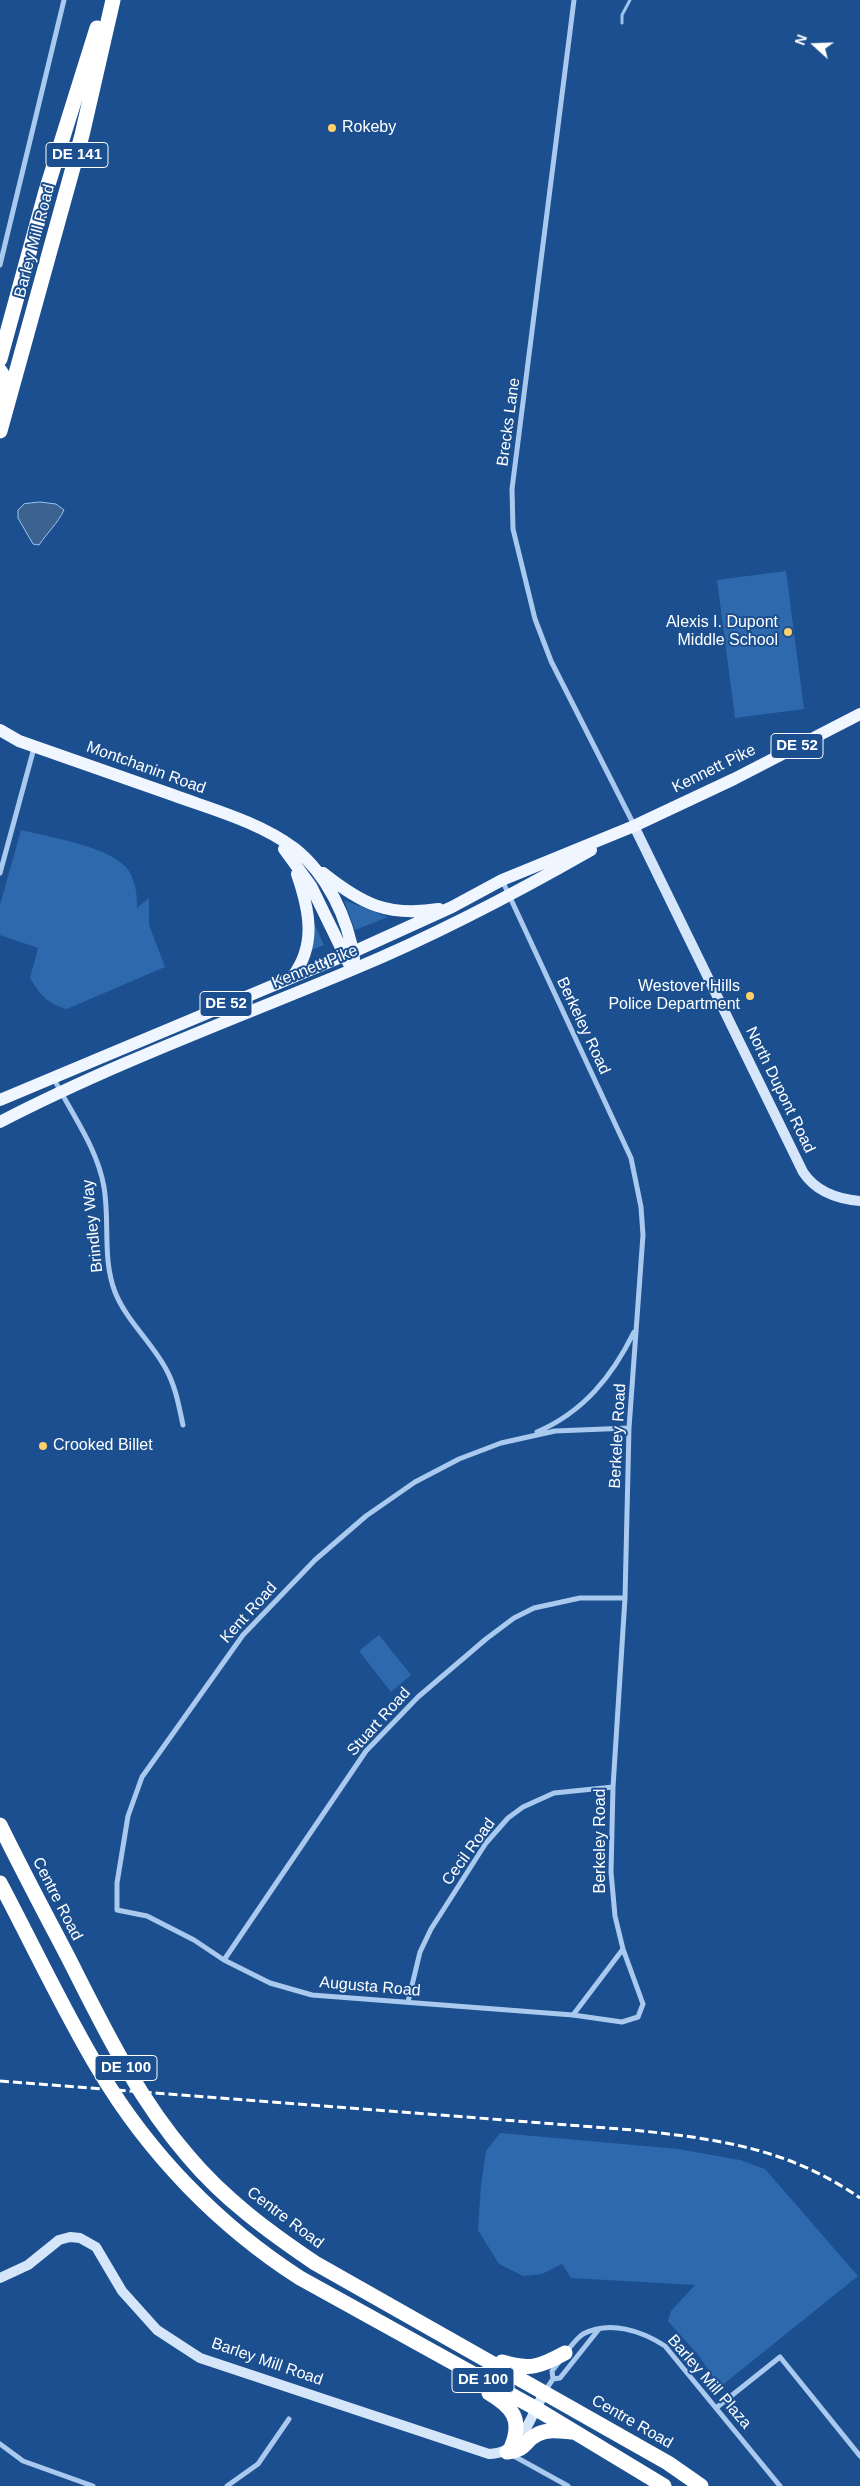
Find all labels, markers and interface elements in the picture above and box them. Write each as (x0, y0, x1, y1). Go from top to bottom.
north arrow (790, 20, 840, 70)
text: N (792, 32, 810, 47)
place label: Rokeby (342, 118, 396, 138)
marker: Rokeby (326, 122, 338, 134)
road number: DE 141 (46, 142, 108, 168)
street label: Barley Mill Road (11, 182, 59, 300)
street label: Brecks Lane (493, 377, 525, 467)
place label: Alexis I. Dupont Middle School (666, 613, 778, 651)
marker: Alexis I. Dupont Middle School (782, 626, 794, 638)
road number: DE 52 (771, 734, 823, 758)
street label: Montchanin Road (84, 738, 208, 798)
street label: Kennett Pike (669, 740, 759, 798)
street label: Kennett Pike (269, 941, 361, 993)
street label: Berkeley Road (552, 974, 614, 1078)
place label: Westover Hills Police Department (608, 977, 740, 1015)
marker: Westover Hills Police Department (744, 990, 756, 1002)
road number: DE 52 (200, 992, 252, 1016)
street label: North Dupont Road (741, 1024, 819, 1156)
street label: Brindley Way (79, 1178, 107, 1274)
street label: Berkeley Road (606, 1383, 630, 1489)
place label: Crooked Billet (53, 1436, 153, 1456)
marker: Crooked Billet (37, 1440, 49, 1452)
street label: Kent Road (217, 1578, 281, 1648)
street label: Stuart Road (343, 1684, 415, 1760)
street label: Berkeley Road (591, 1789, 611, 1893)
street label: Cecil Road (438, 1815, 500, 1889)
street label: Centre Road (28, 1854, 86, 1944)
street label: Augusta Road (319, 1973, 421, 2001)
road number: DE 100 (95, 2056, 157, 2080)
street label: Centre Road (243, 2183, 327, 2253)
street label: Barley Mill Plaza (663, 2331, 755, 2433)
street label: Barley Mill Road (209, 2334, 325, 2390)
road number: DE 100 (452, 2368, 514, 2392)
street label: Centre Road (588, 2391, 676, 2453)

